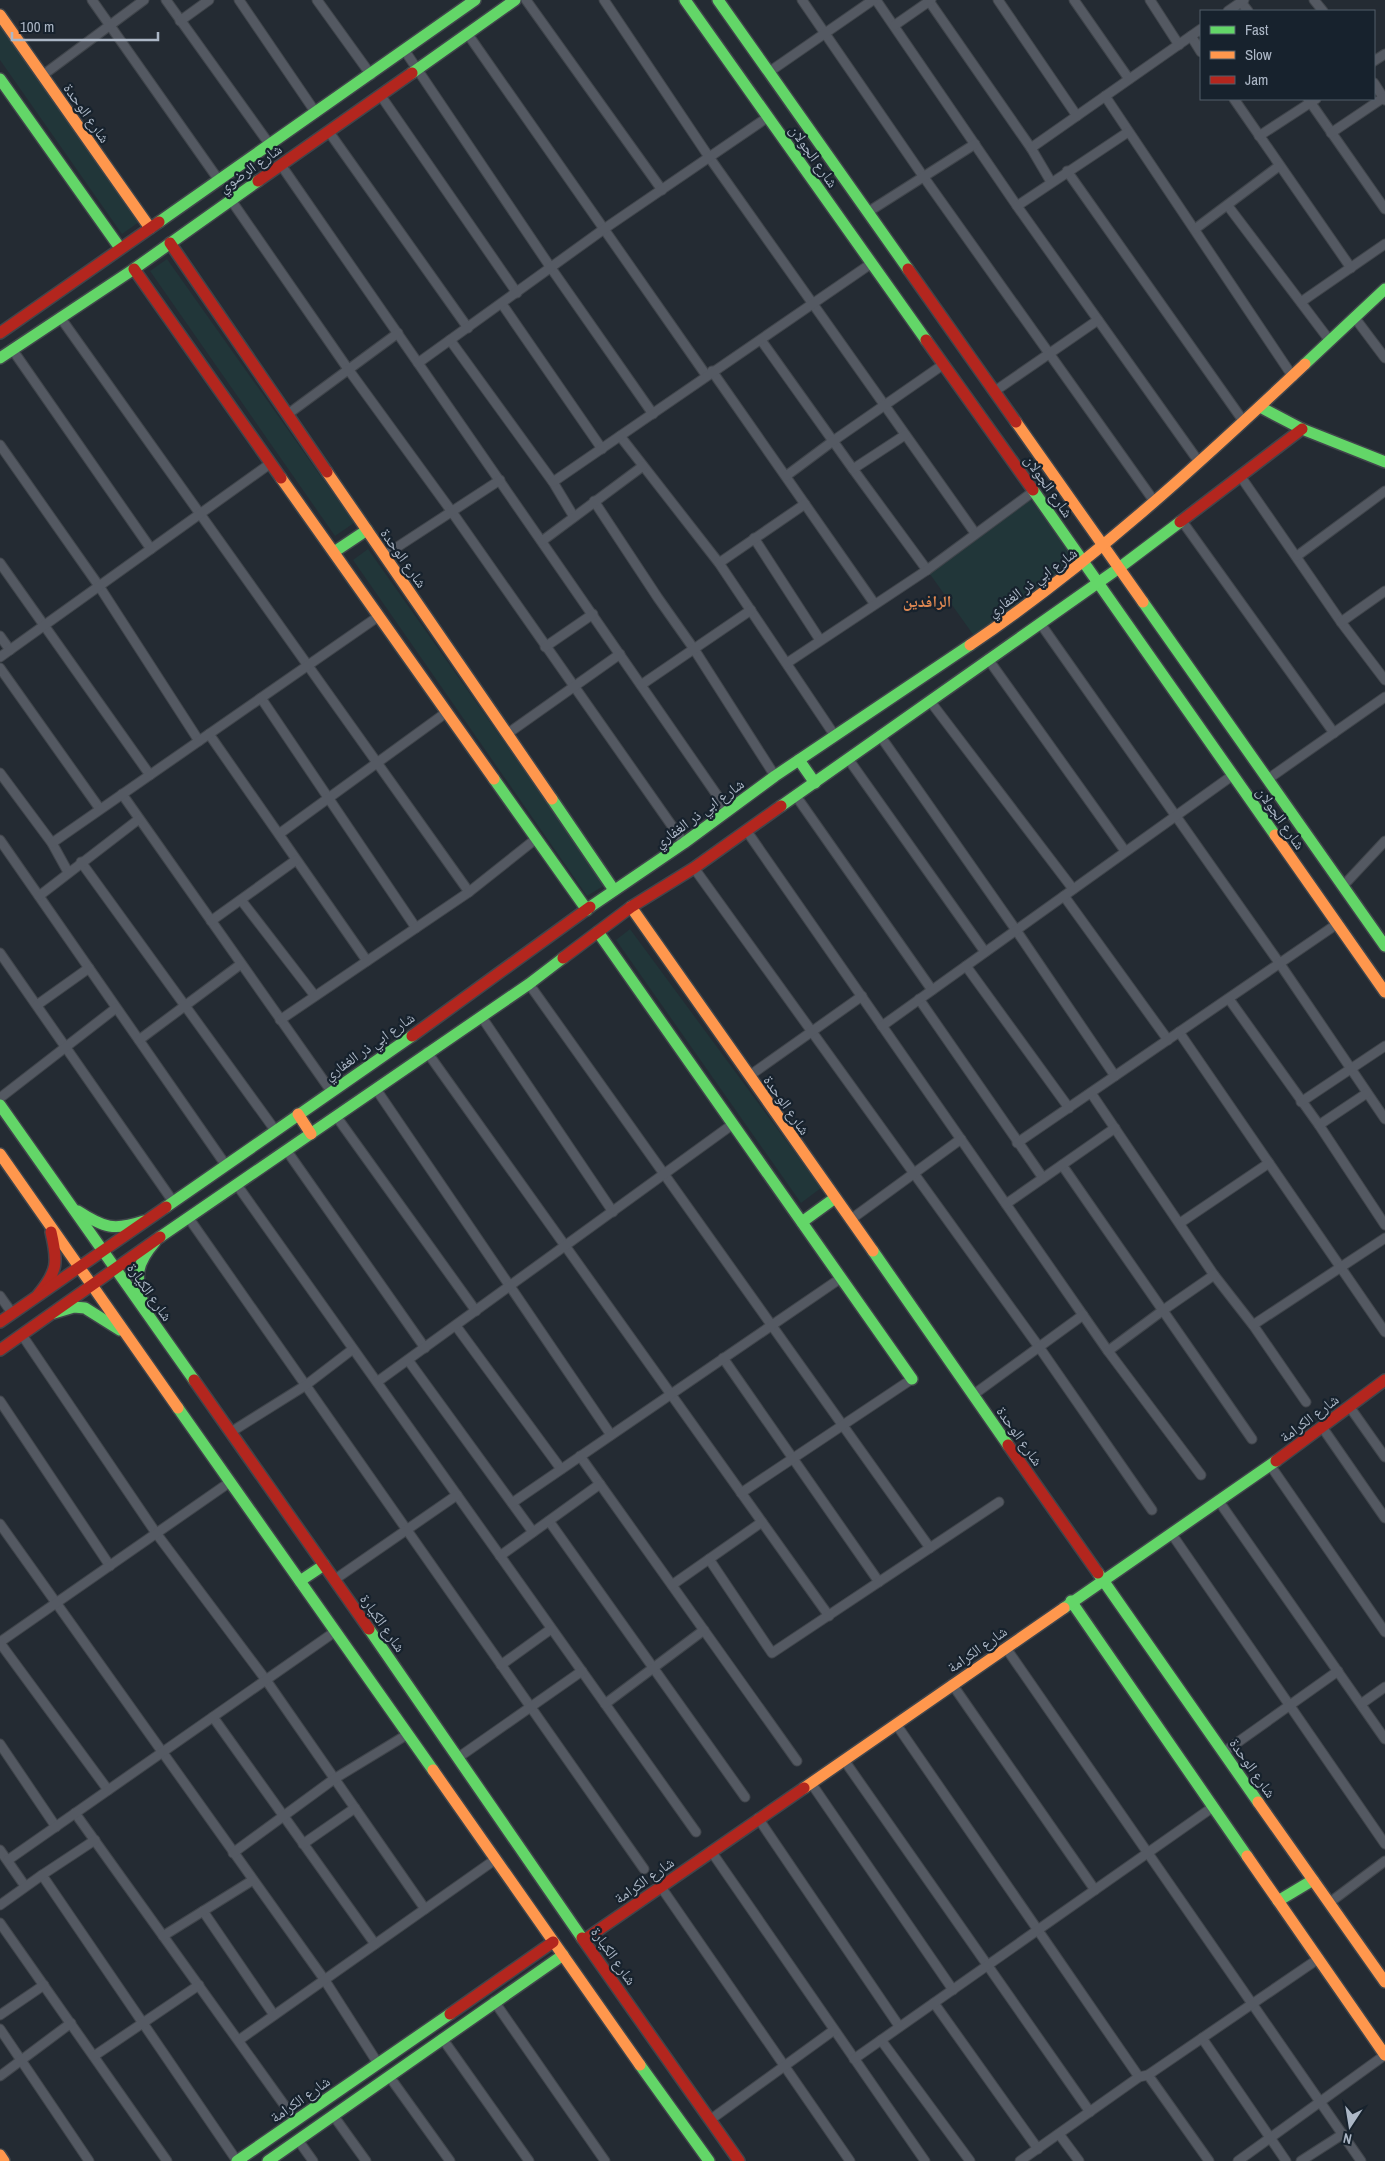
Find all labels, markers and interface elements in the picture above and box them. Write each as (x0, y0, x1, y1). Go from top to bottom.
scale bar (12, 10, 159, 42)
legend (1200, 10, 1375, 100)
text: 100 m (20, 16, 54, 37)
text: Fast (1245, 19, 1269, 40)
text: Slow (1245, 44, 1272, 65)
text: Jam (1245, 69, 1268, 90)
street label: شارع الوحدة (59, 79, 115, 147)
street label: شارع الجولان (785, 120, 843, 192)
street label: شارع الرضوي (214, 138, 287, 199)
street label: شارع الجولان (1020, 450, 1078, 522)
street label: شارع الوحدة (376, 524, 432, 592)
street label: شارع ابي ذر الغفاري (983, 542, 1082, 623)
district label: الرافدين (903, 590, 951, 612)
street label: شارع ابي ذر الغفاري (650, 773, 749, 854)
street label: شارع الجولان (1252, 782, 1310, 854)
street label: شارع ابي ذر الغفاري (319, 1007, 420, 1087)
street label: شارع الوحدة (759, 1071, 815, 1139)
street label: شارع الكيارة (122, 1259, 178, 1325)
street label: شارع الكرامة (1275, 1389, 1343, 1447)
street label: شارع الوحدة (992, 1402, 1048, 1470)
street label: شارع الكيارة (355, 1590, 411, 1656)
street label: شارع الكرامة (943, 1621, 1011, 1677)
street label: شارع الوحدة (1225, 1734, 1281, 1802)
street label: شارع الكرامة (610, 1852, 678, 1908)
street label: شارع الكيارة (586, 1923, 642, 1989)
street label: شارع الكرامة (266, 2071, 334, 2127)
north arrow (1325, 2101, 1375, 2151)
text: N (1341, 2129, 1353, 2148)

